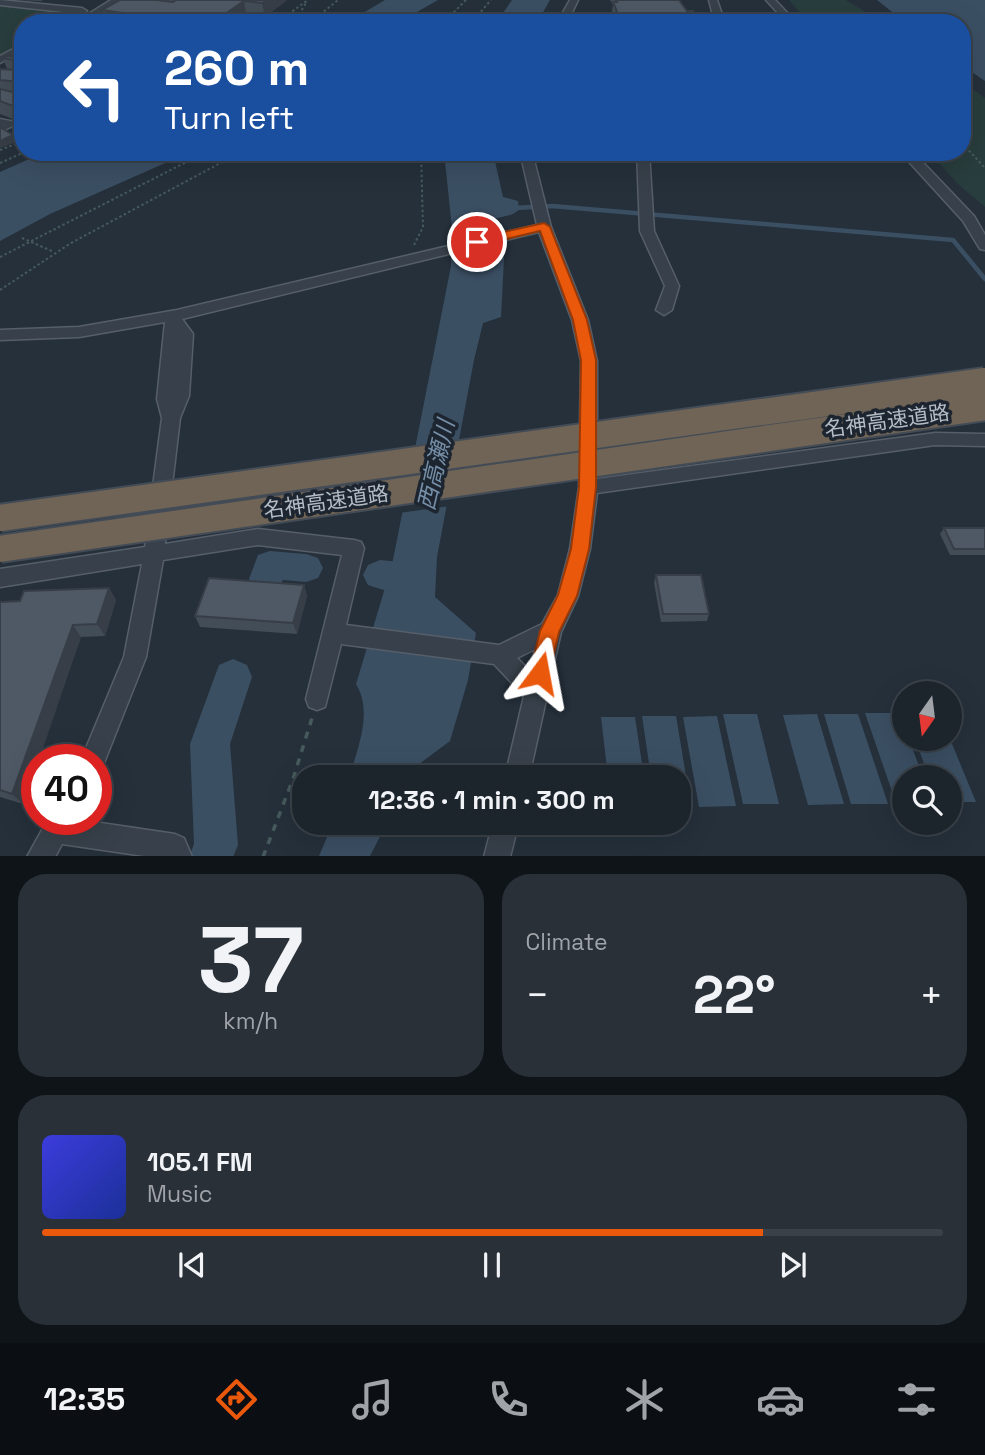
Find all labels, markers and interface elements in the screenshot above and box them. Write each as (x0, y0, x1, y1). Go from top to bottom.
text: 260 m (164, 37, 309, 99)
icon: left (49, 42, 140, 133)
text: Turn left (164, 98, 294, 138)
pin (447, 212, 507, 272)
icon: arrive (458, 223, 496, 261)
street label: 名神高速道路 (823, 398, 951, 443)
water label: 西高瀬川 (411, 414, 462, 513)
street label: 名神高速道路 (262, 479, 390, 524)
position arrow (503, 636, 577, 710)
north arrow (892, 681, 962, 751)
map controls (892, 681, 962, 835)
speed limit sign: 40 (21, 744, 112, 835)
button: search (892, 765, 962, 835)
text: 12:36 · 1 min · 300 m (368, 783, 615, 817)
text: 37 (198, 902, 304, 1019)
text: Climate (526, 927, 608, 957)
text: 22° (693, 962, 775, 1028)
text: − (526, 971, 549, 1019)
text: + (919, 971, 943, 1019)
text: km/h (223, 1006, 278, 1036)
text: 105.1 FM (147, 1145, 253, 1179)
text: Music (147, 1179, 212, 1209)
icon: previous (173, 1246, 211, 1284)
icon: pause (473, 1246, 511, 1284)
icon: next (774, 1246, 812, 1284)
icon: directions (212, 1375, 261, 1424)
icon: music (348, 1375, 397, 1424)
icon: phone (484, 1375, 533, 1424)
icon: climate (620, 1375, 669, 1424)
icon: car (756, 1375, 805, 1424)
icon: filters (892, 1375, 941, 1424)
text: 12:35 (44, 1379, 125, 1419)

